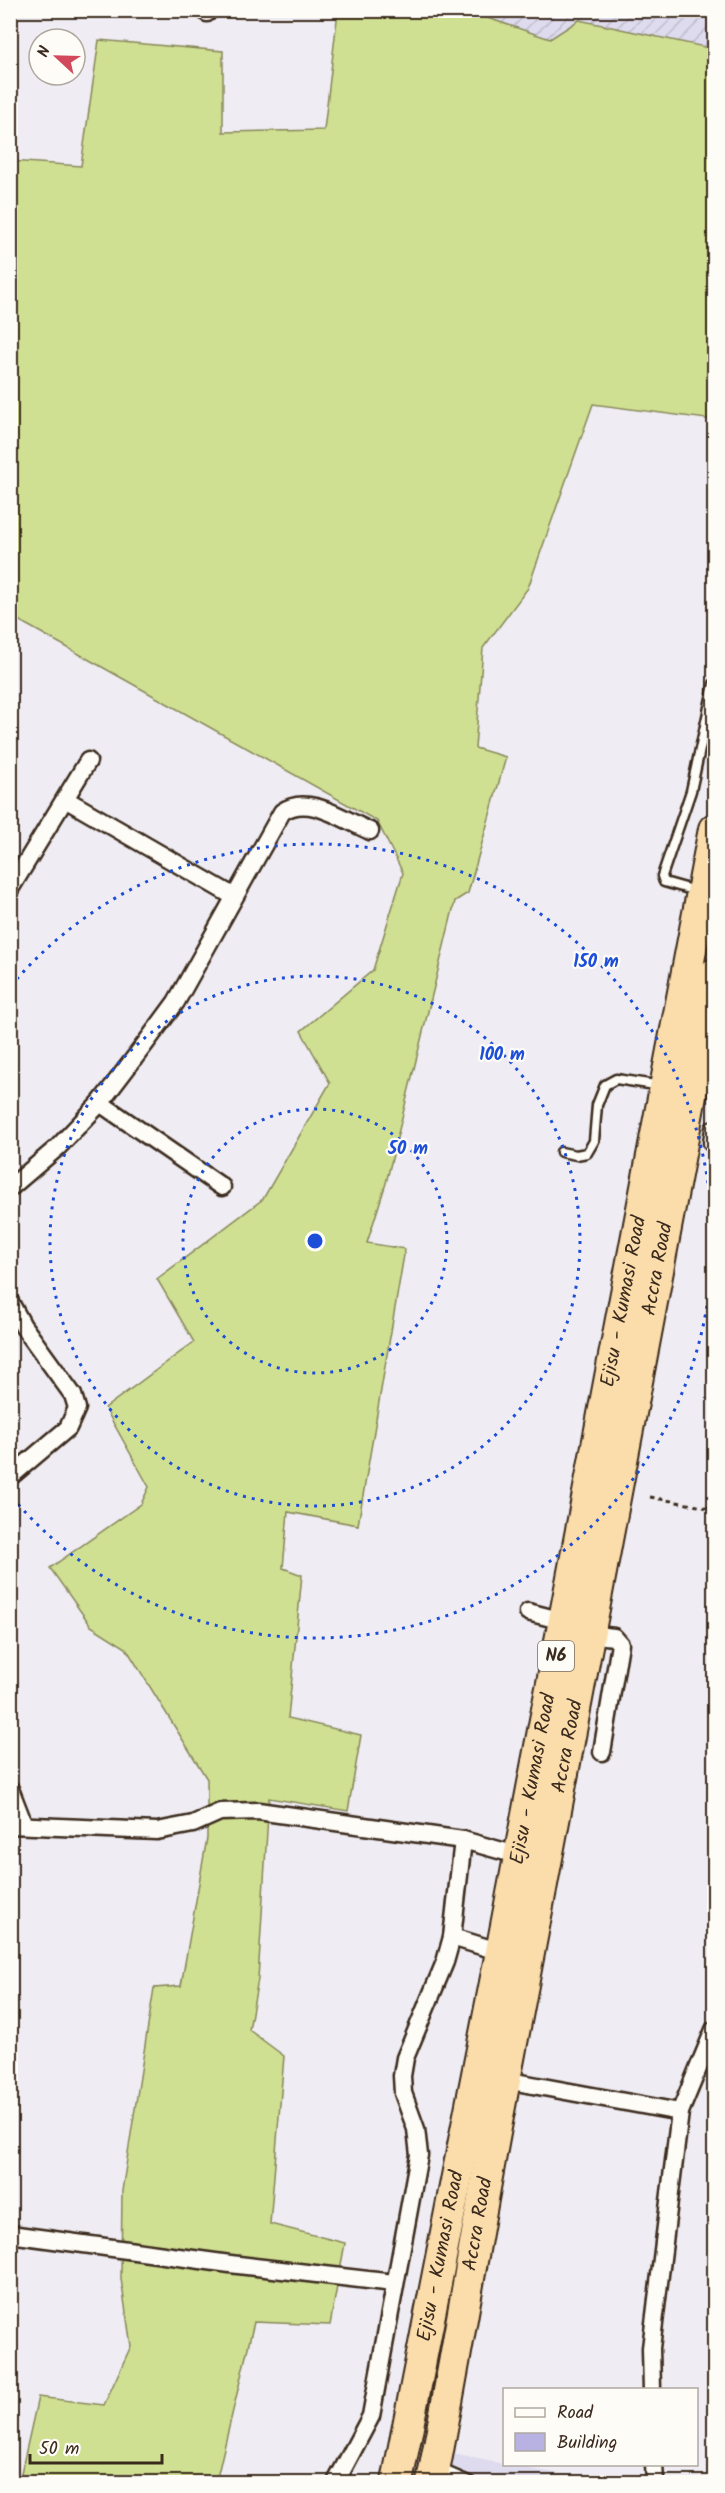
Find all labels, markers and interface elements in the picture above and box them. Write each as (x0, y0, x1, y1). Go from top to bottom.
north arrow (27, 27, 87, 87)
text: N (31, 43, 58, 61)
text: 150 m (573, 948, 619, 977)
text: 100 m (479, 1041, 525, 1070)
text: 50 m (387, 1135, 428, 1164)
street label: Ejisu - Kumasi Road (592, 1213, 656, 1390)
street label: Accra Road (634, 1219, 683, 1318)
centre of rings (305, 1231, 325, 1251)
road number: N6 (538, 1641, 574, 1671)
street label: Ejisu - Kumasi Road (502, 1690, 566, 1867)
street label: Accra Road (544, 1696, 593, 1796)
street label: Ejisu - Kumasi Road (409, 2167, 474, 2344)
street label: Accra Road (455, 2174, 503, 2273)
legend (503, 2388, 698, 2466)
text: Road (557, 2399, 594, 2428)
scale bar (30, 2427, 162, 2465)
text: Building (557, 2429, 617, 2458)
text: 50 m (39, 2435, 79, 2464)

